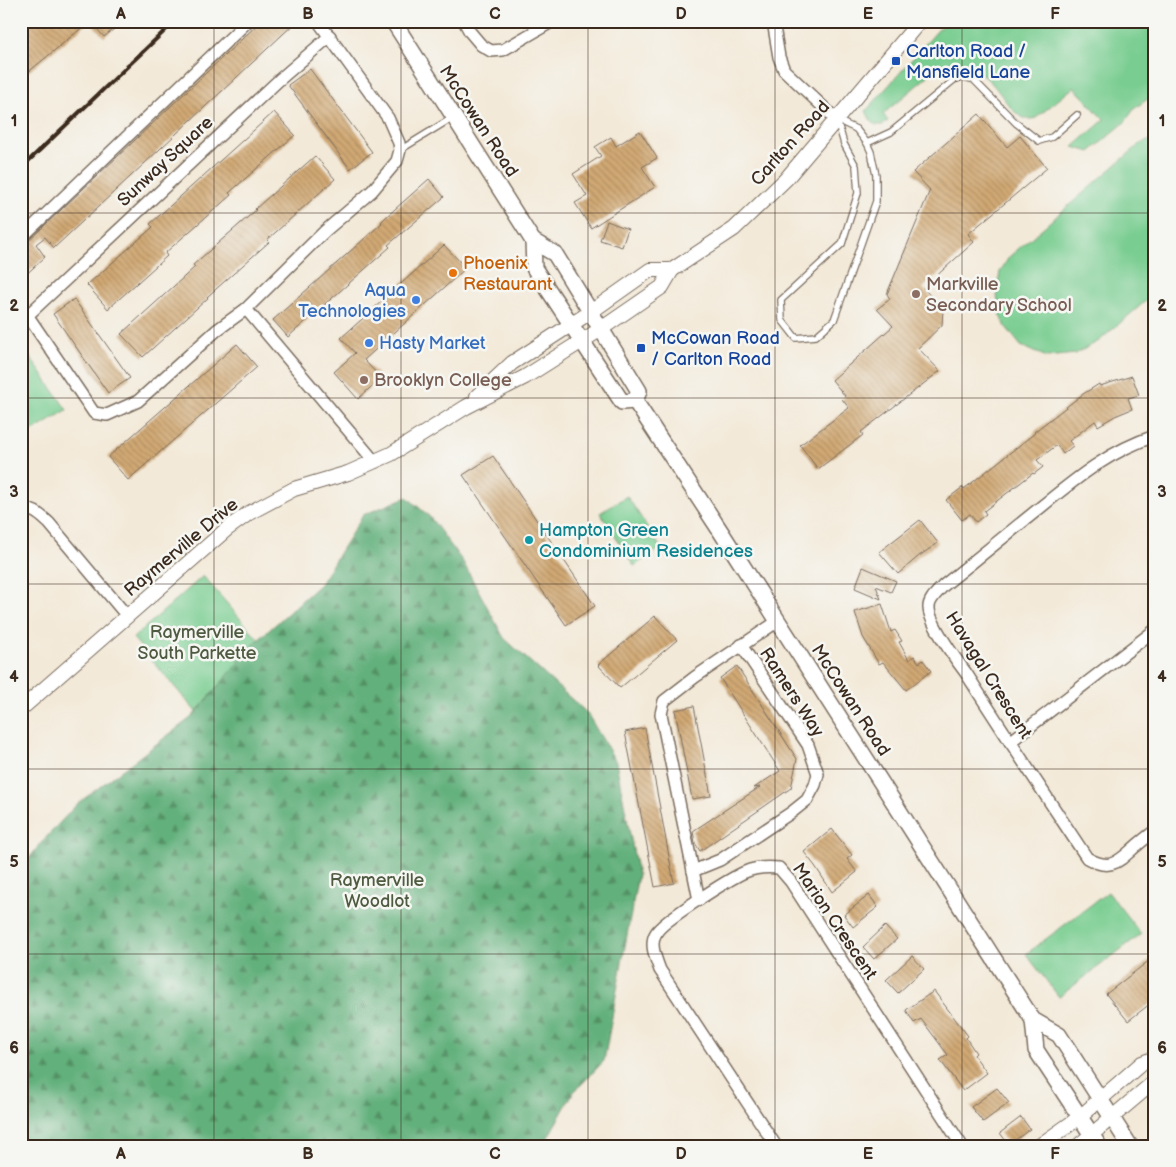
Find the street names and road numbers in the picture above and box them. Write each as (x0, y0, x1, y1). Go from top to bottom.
street label: McCowan Road (435, 62, 522, 181)
street label: Carlton Road (747, 96, 834, 190)
street label: Sunway Square (113, 112, 218, 211)
street label: Raymerville Drive (120, 494, 243, 601)
street label: Havagal Crescent (941, 608, 1036, 743)
street label: McCowan Road (807, 641, 894, 760)
street label: Ramers Way (755, 644, 829, 741)
street label: Marion Crescent (788, 859, 882, 984)

